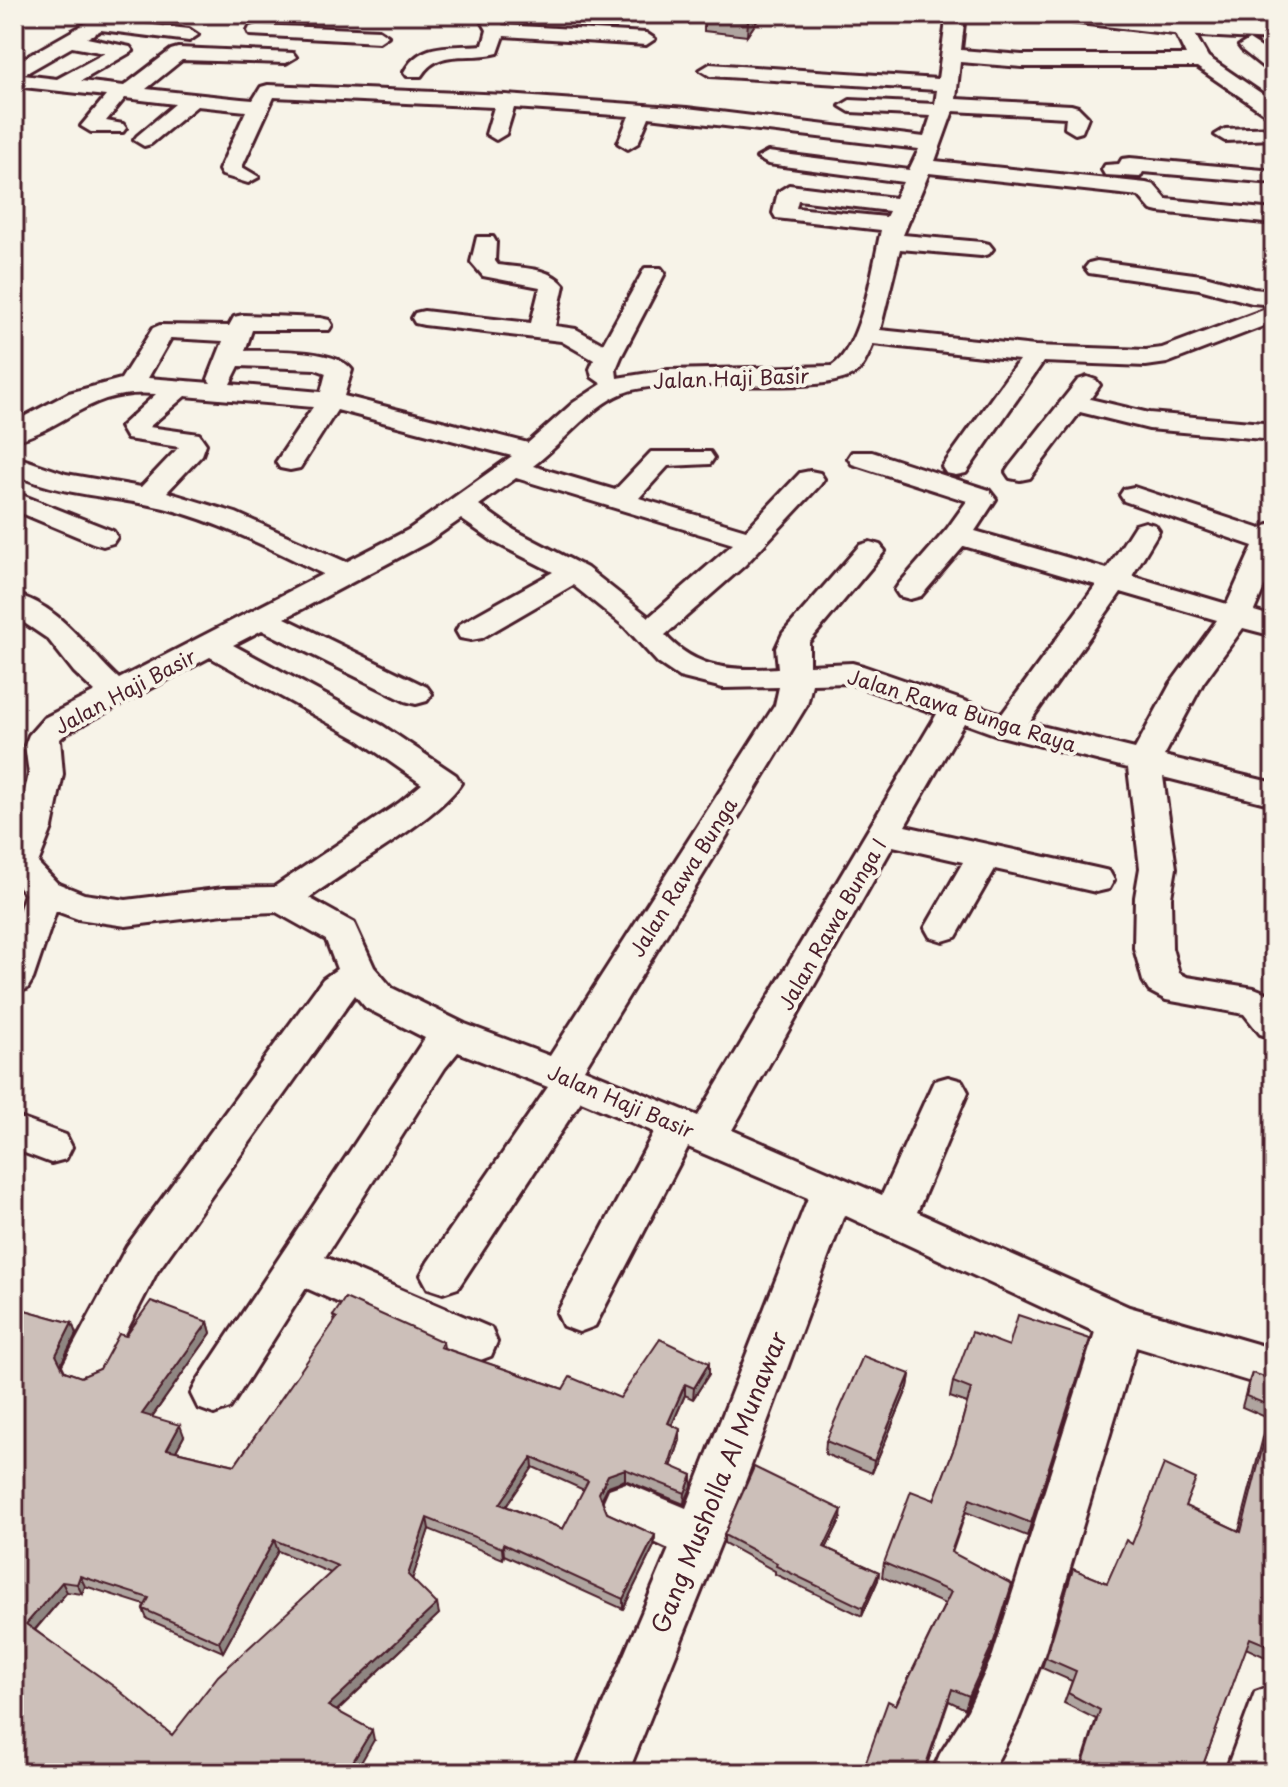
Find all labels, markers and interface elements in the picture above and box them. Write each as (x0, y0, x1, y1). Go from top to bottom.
street label: Jalan Haji Basir (652, 360, 810, 396)
street label: Jalan Haji Basir (49, 641, 201, 741)
street label: Jalan Rawa Bunga Raya (844, 661, 1080, 759)
street label: Jalan Rawa Bunga (622, 791, 744, 962)
street label: Jalan Rawa Bunga I (771, 832, 893, 1016)
street label: Jalan Haji Basir (543, 1057, 699, 1145)
street label: Gang Musholla Al Munawar (641, 1326, 795, 1638)

